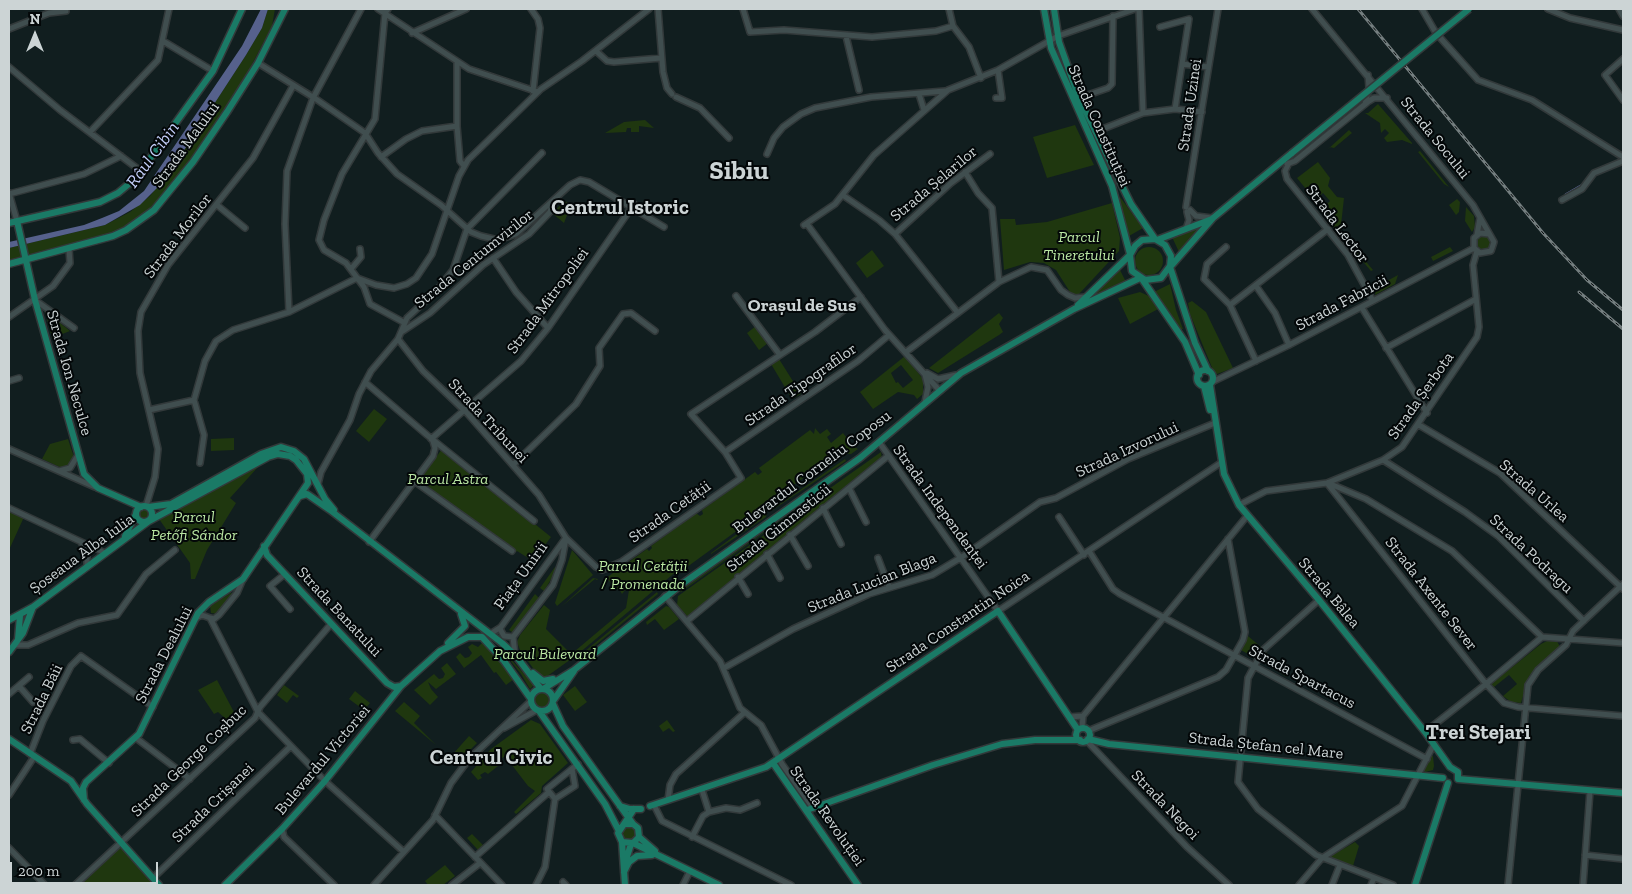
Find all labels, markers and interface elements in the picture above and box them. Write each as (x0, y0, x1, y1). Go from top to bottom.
north arrow (10, 10, 60, 60)
text: N (30, 11, 40, 28)
street label: Strada Uzinei (1174, 58, 1206, 152)
street label: Strada Constituției (1063, 62, 1135, 190)
street label: Strada Socului (1396, 93, 1474, 183)
street label: Strada Malului (148, 98, 224, 192)
water label: Râul Cibin (122, 118, 184, 192)
street label: Strada Șelarilor (887, 142, 981, 226)
district label: Sibiu (709, 156, 769, 188)
street label: Strada Lector (1301, 181, 1373, 267)
street label: Strada Morilor (140, 190, 216, 282)
district label: Centrul Istoric (551, 195, 689, 221)
street label: Strada Centumvirilor (411, 205, 537, 313)
park label: Parcul Tineretului (1043, 227, 1115, 265)
street label: Strada Mitropoliei (503, 244, 593, 358)
street label: Strada Fabricii (1293, 271, 1391, 335)
district label: Orașul de Sus (748, 295, 856, 317)
street label: Strada Ion Neculce (42, 308, 96, 438)
street label: Strada Tipografilor (741, 339, 861, 431)
street label: Strada Șerbota (1384, 349, 1458, 443)
street label: Strada Tribunei (444, 375, 532, 467)
street label: Bulevardul Corneliu Coposu (729, 406, 895, 538)
street label: Strada Izvorului (1073, 418, 1181, 482)
street label: Strada Independenței (889, 441, 991, 573)
street label: Strada Urlea (1495, 455, 1573, 527)
park label: Parcul Astra (408, 469, 488, 489)
street label: Strada Cetății (625, 477, 715, 547)
street label: Strada Gimnasticii (723, 480, 835, 576)
park label: Parcul Petőfi Sándor (151, 507, 237, 545)
street label: Șoseaua Alba Iulia (26, 510, 138, 598)
street label: Strada Podragu (1485, 510, 1577, 598)
street label: Strada Axente Sever (1381, 533, 1481, 655)
street label: Piața Unirii (490, 538, 552, 614)
street label: Strada Lucian Blaga (805, 548, 939, 618)
street label: Strada Bâlea (1294, 554, 1364, 632)
park label: Parcul Cetății / Promenada (598, 556, 688, 594)
street label: Strada Banatului (292, 563, 386, 661)
street label: Strada Constantin Noica (883, 567, 1033, 677)
street label: Strada Dealului (131, 603, 197, 707)
street label: Strada Spartacus (1245, 641, 1359, 713)
park label: Parcul Bulevard (494, 644, 596, 664)
street label: Strada Băii (17, 661, 67, 737)
street label: Strada George Coșbuc (127, 701, 251, 821)
street label: Bulevardul Victoriei (271, 701, 375, 819)
district label: Trei Stejari (1425, 720, 1531, 746)
street label: Strada Ștefan cel Mare (1188, 728, 1344, 764)
district label: Centrul Civic (430, 745, 552, 771)
street label: Strada Crișanei (168, 759, 258, 847)
street label: Strada Revoluției (785, 762, 869, 870)
street label: Strada Negoi (1127, 766, 1203, 844)
scale bar (12, 852, 160, 884)
text: 200 m (18, 862, 59, 880)

